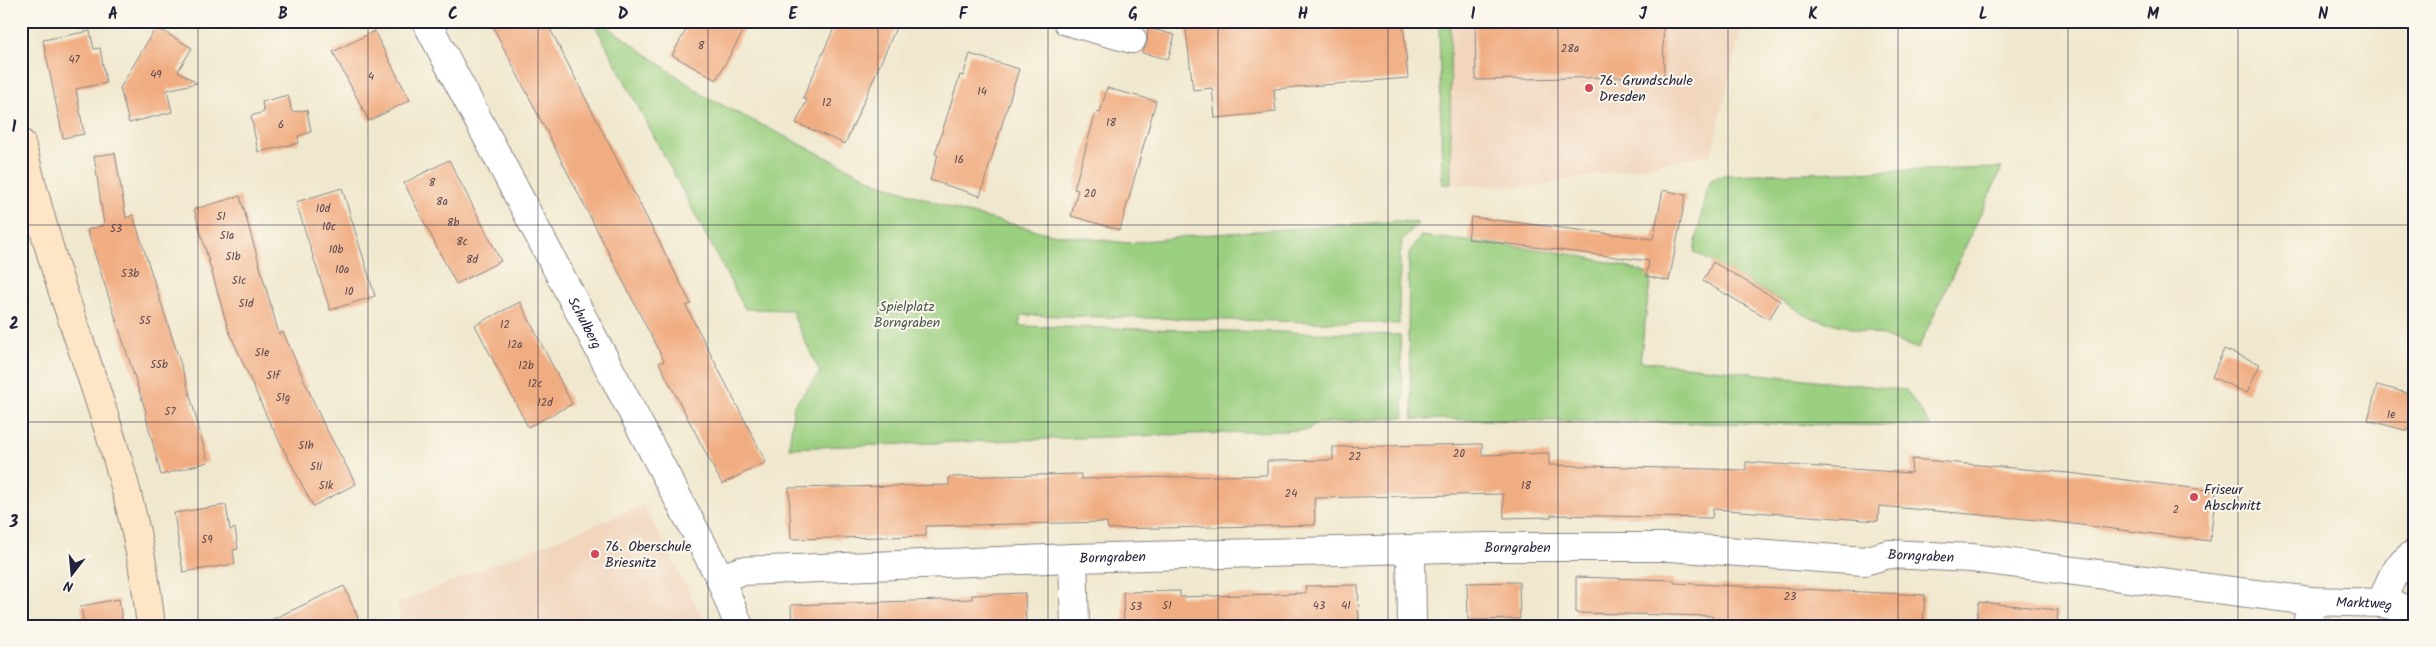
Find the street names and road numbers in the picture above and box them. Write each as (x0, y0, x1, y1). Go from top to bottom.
street label: Schulberg (561, 293, 607, 353)
street label: Borngraben (1484, 537, 1551, 559)
street label: Borngraben (1887, 544, 1955, 569)
street label: Borngraben (1079, 546, 1146, 570)
street label: Marktweg (2336, 592, 2395, 617)

